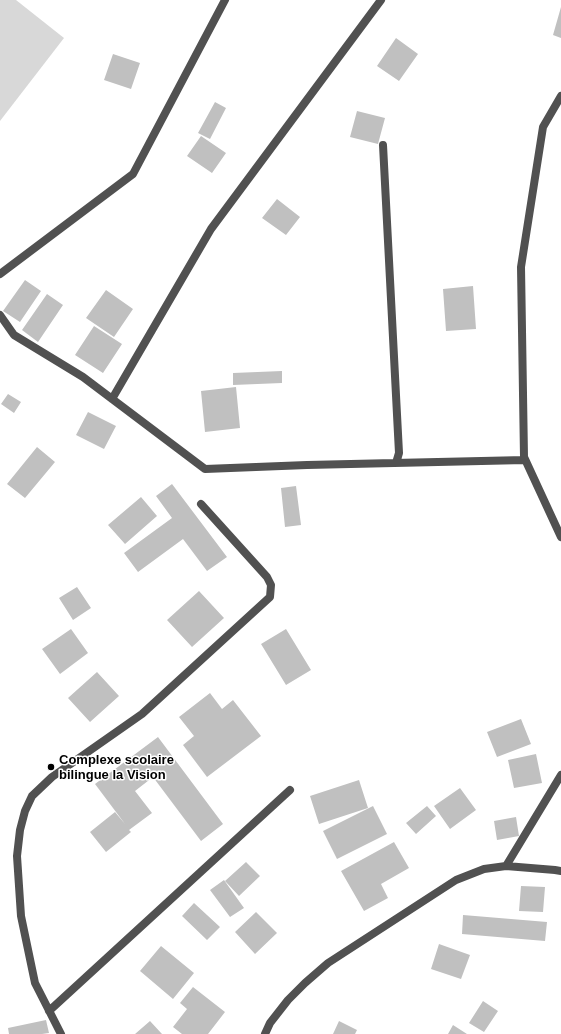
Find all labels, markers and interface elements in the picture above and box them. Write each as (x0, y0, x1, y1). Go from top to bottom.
place label: Complexe scolaire bilingue la Vision (59, 752, 174, 783)
marker: Complexe scolaire bilingue la Vision (46, 762, 56, 772)

